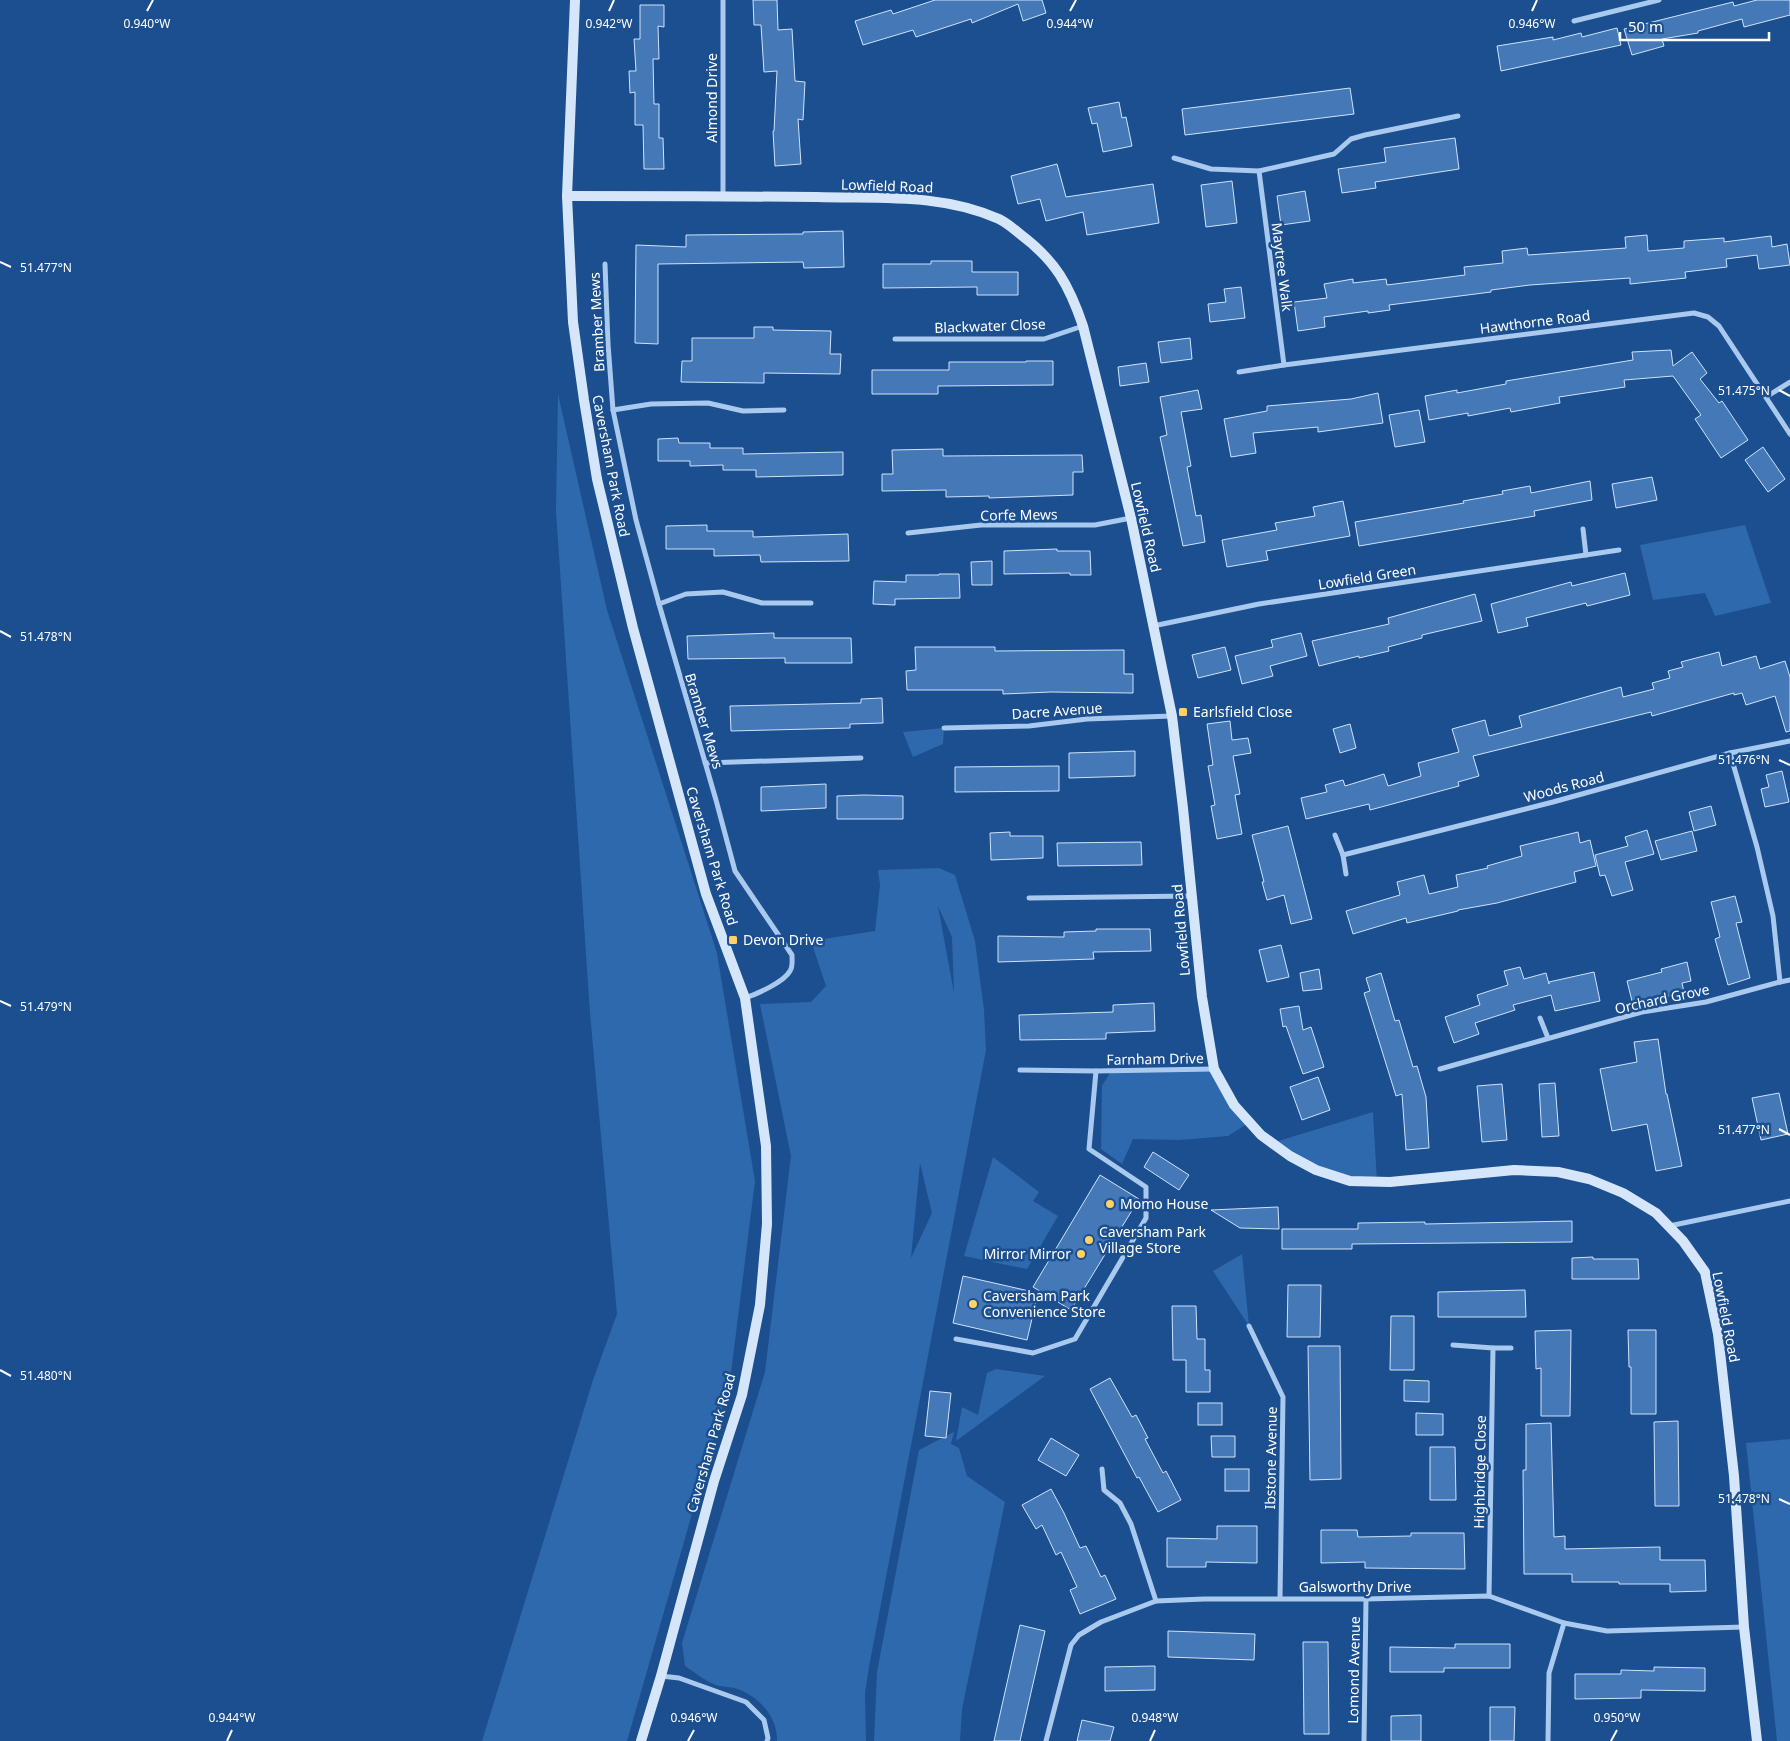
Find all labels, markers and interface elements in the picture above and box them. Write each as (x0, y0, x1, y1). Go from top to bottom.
scale bar (1620, 10, 1769, 42)
text: 0.940°W (124, 15, 170, 32)
text: 0.942°W (586, 15, 632, 32)
text: 0.944°W (1047, 15, 1093, 32)
text: 0.946°W (1509, 15, 1555, 32)
text: 50 m (1628, 16, 1663, 36)
street label: Almond Drive (702, 53, 721, 143)
street label: Lowfield Road (841, 174, 934, 197)
street label: Maytree Walk (1268, 221, 1297, 313)
text: 51.477°N (20, 259, 72, 276)
street label: Bramber Mews (584, 272, 609, 372)
street label: Hawthorne Road (1479, 305, 1591, 338)
street label: Blackwater Close (934, 314, 1046, 337)
text: 51.475°N (1718, 382, 1770, 399)
street label: Caversham Park Road (588, 393, 635, 539)
street label: Lowfield Road (1127, 480, 1166, 574)
street label: Corfe Mews (980, 504, 1058, 525)
street label: Lowfield Green (1317, 559, 1417, 594)
text: 51.478°N (20, 628, 72, 645)
street label: Bramber Mews (681, 671, 728, 771)
street label: Dacre Avenue (1011, 698, 1103, 723)
place label: Earlsfield Close (1193, 702, 1293, 721)
marker: Earlsfield Close (1177, 706, 1189, 718)
text: 51.476°N (1718, 751, 1770, 768)
street label: Woods Road (1522, 767, 1606, 806)
street label: Caversham Park Road (682, 784, 743, 928)
street label: Lowfield Road (1167, 883, 1194, 977)
place label: Devon Drive (743, 930, 823, 949)
marker: Devon Drive (727, 934, 739, 946)
street label: Orchard Grove (1613, 979, 1711, 1018)
text: 51.479°N (20, 998, 72, 1015)
street label: Farnham Drive (1106, 1048, 1204, 1069)
text: 51.477°N (1718, 1121, 1770, 1138)
place label: Momo House (1120, 1194, 1209, 1213)
marker: Momo House (1104, 1198, 1116, 1210)
place label: Caversham Park Village Store (1099, 1222, 1207, 1257)
marker: Caversham Park Village Store (1083, 1234, 1095, 1246)
place label: Mirror Mirror (984, 1244, 1071, 1263)
marker: Mirror Mirror (1075, 1248, 1087, 1260)
street label: Lowfield Road (1708, 1270, 1745, 1364)
place label: Caversham Park Convenience Store (983, 1286, 1106, 1321)
marker: Caversham Park Convenience Store (967, 1298, 979, 1310)
text: 51.480°N (20, 1367, 72, 1384)
street label: Caversham Park Road (681, 1371, 740, 1515)
street label: Ibstone Avenue (1260, 1406, 1281, 1510)
street label: Highbridge Close (1469, 1415, 1490, 1529)
text: 51.478°N (1718, 1490, 1770, 1507)
street label: Galsworthy Drive (1299, 1577, 1411, 1596)
street label: Lomond Avenue (1343, 1616, 1364, 1724)
text: 0.944°W (209, 1709, 255, 1726)
text: 0.946°W (671, 1709, 717, 1726)
text: 0.948°W (1132, 1709, 1178, 1726)
text: 0.950°W (1594, 1709, 1640, 1726)

